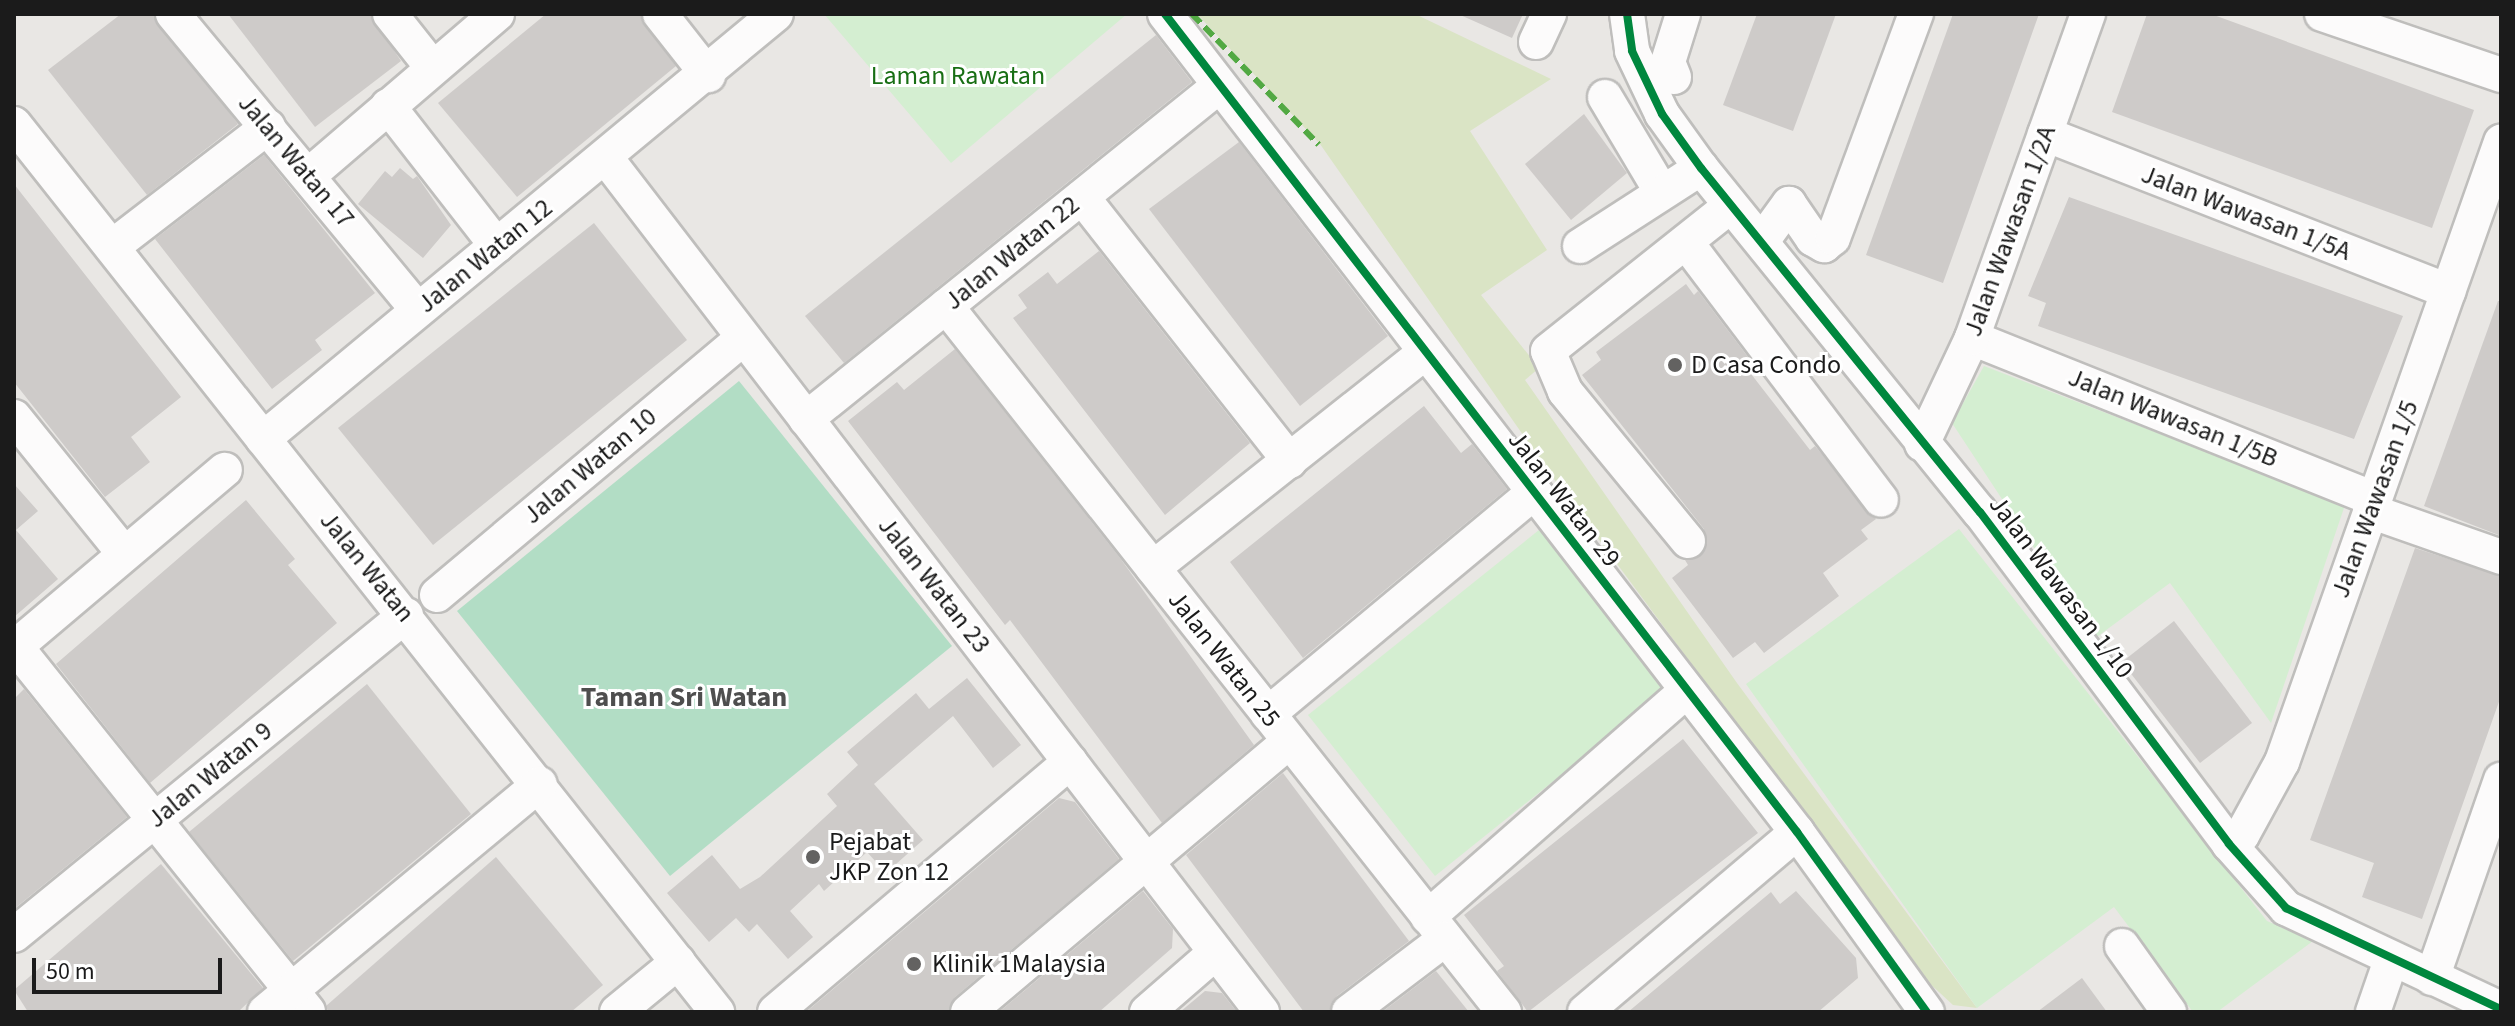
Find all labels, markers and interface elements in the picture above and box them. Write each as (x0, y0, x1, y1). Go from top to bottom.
park label: Laman Rawatan (871, 60, 1045, 92)
street label: Jalan Watan 17 (231, 88, 361, 234)
street label: Jalan Wawasan 1/2A (1957, 121, 2063, 341)
street label: Jalan Wawasan 1/5A (2137, 159, 2355, 267)
street label: Jalan Watan 22 (938, 189, 1086, 317)
street label: Jalan Watan 12 (411, 192, 559, 320)
place label: D Casa Condo (1691, 349, 1841, 381)
marker: D Casa Condo (1666, 356, 1684, 374)
street label: Jalan Wawasan 1/5B (2064, 362, 2282, 474)
street label: Jalan Wawasan 1/5 (2325, 396, 2425, 602)
street label: Jalan Watan 10 (517, 401, 663, 531)
street label: Jalan Watan 29 (1501, 425, 1627, 573)
street label: Jalan Wawasan 1/10 (1982, 490, 2140, 684)
street label: Jalan Watan (313, 505, 421, 629)
street label: Jalan Watan 23 (871, 511, 997, 659)
street label: Jalan Watan 25 (1161, 585, 1287, 733)
district label: Taman Sri Watan (581, 680, 787, 714)
street label: Jalan Watan 9 (141, 715, 279, 835)
place label: Pejabat JKP Zon 12 (829, 826, 949, 888)
marker: Pejabat JKP Zon 12 (804, 848, 822, 866)
scale bar (36, 942, 226, 992)
place label: Klinik 1Malaysia (932, 948, 1106, 980)
marker: Klinik 1Malaysia (903, 953, 925, 975)
text: 50 m (46, 954, 95, 989)

